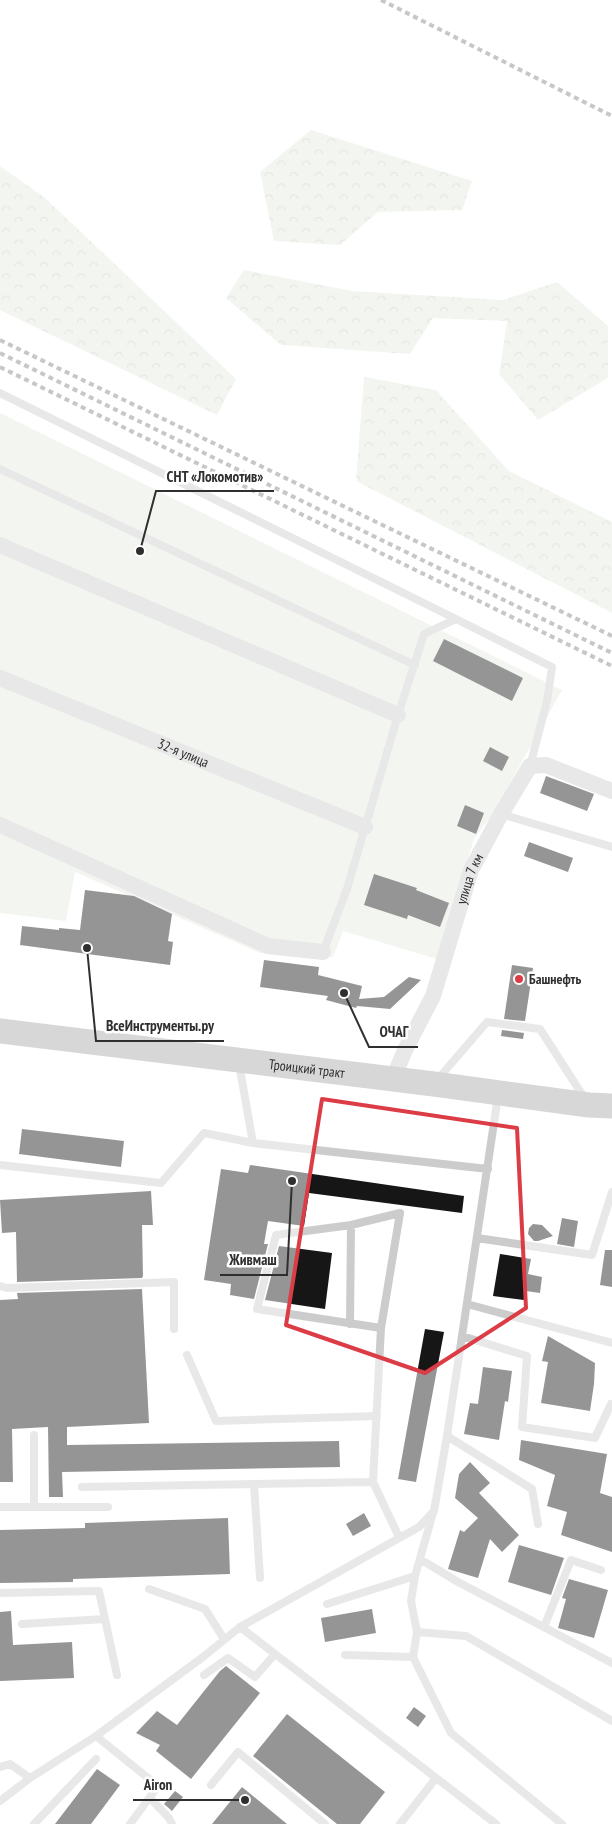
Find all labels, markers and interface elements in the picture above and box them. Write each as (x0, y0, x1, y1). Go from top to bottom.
callout: СНТ «Локомотив» (156, 461, 274, 491)
text: СНТ «Локомотив» (167, 467, 263, 486)
street label: 32-я улица (155, 734, 212, 771)
street label: улица 7 км (452, 850, 487, 906)
place label: Башнефть (529, 970, 581, 988)
marker: Башнефть (513, 973, 525, 985)
callout: ВсеИнструменты.ру (96, 1011, 224, 1041)
text: ВсеИнструменты.ру (106, 1016, 215, 1035)
callout: ОЧАГ (369, 1017, 418, 1047)
text: ОЧАГ (379, 1022, 409, 1041)
street label: Троицкий тракт (268, 1055, 346, 1082)
callout: Живмаш (220, 1245, 287, 1275)
text: Живмаш (228, 1250, 277, 1269)
callout: Airon (133, 1770, 182, 1800)
text: Airon (143, 1775, 173, 1794)

